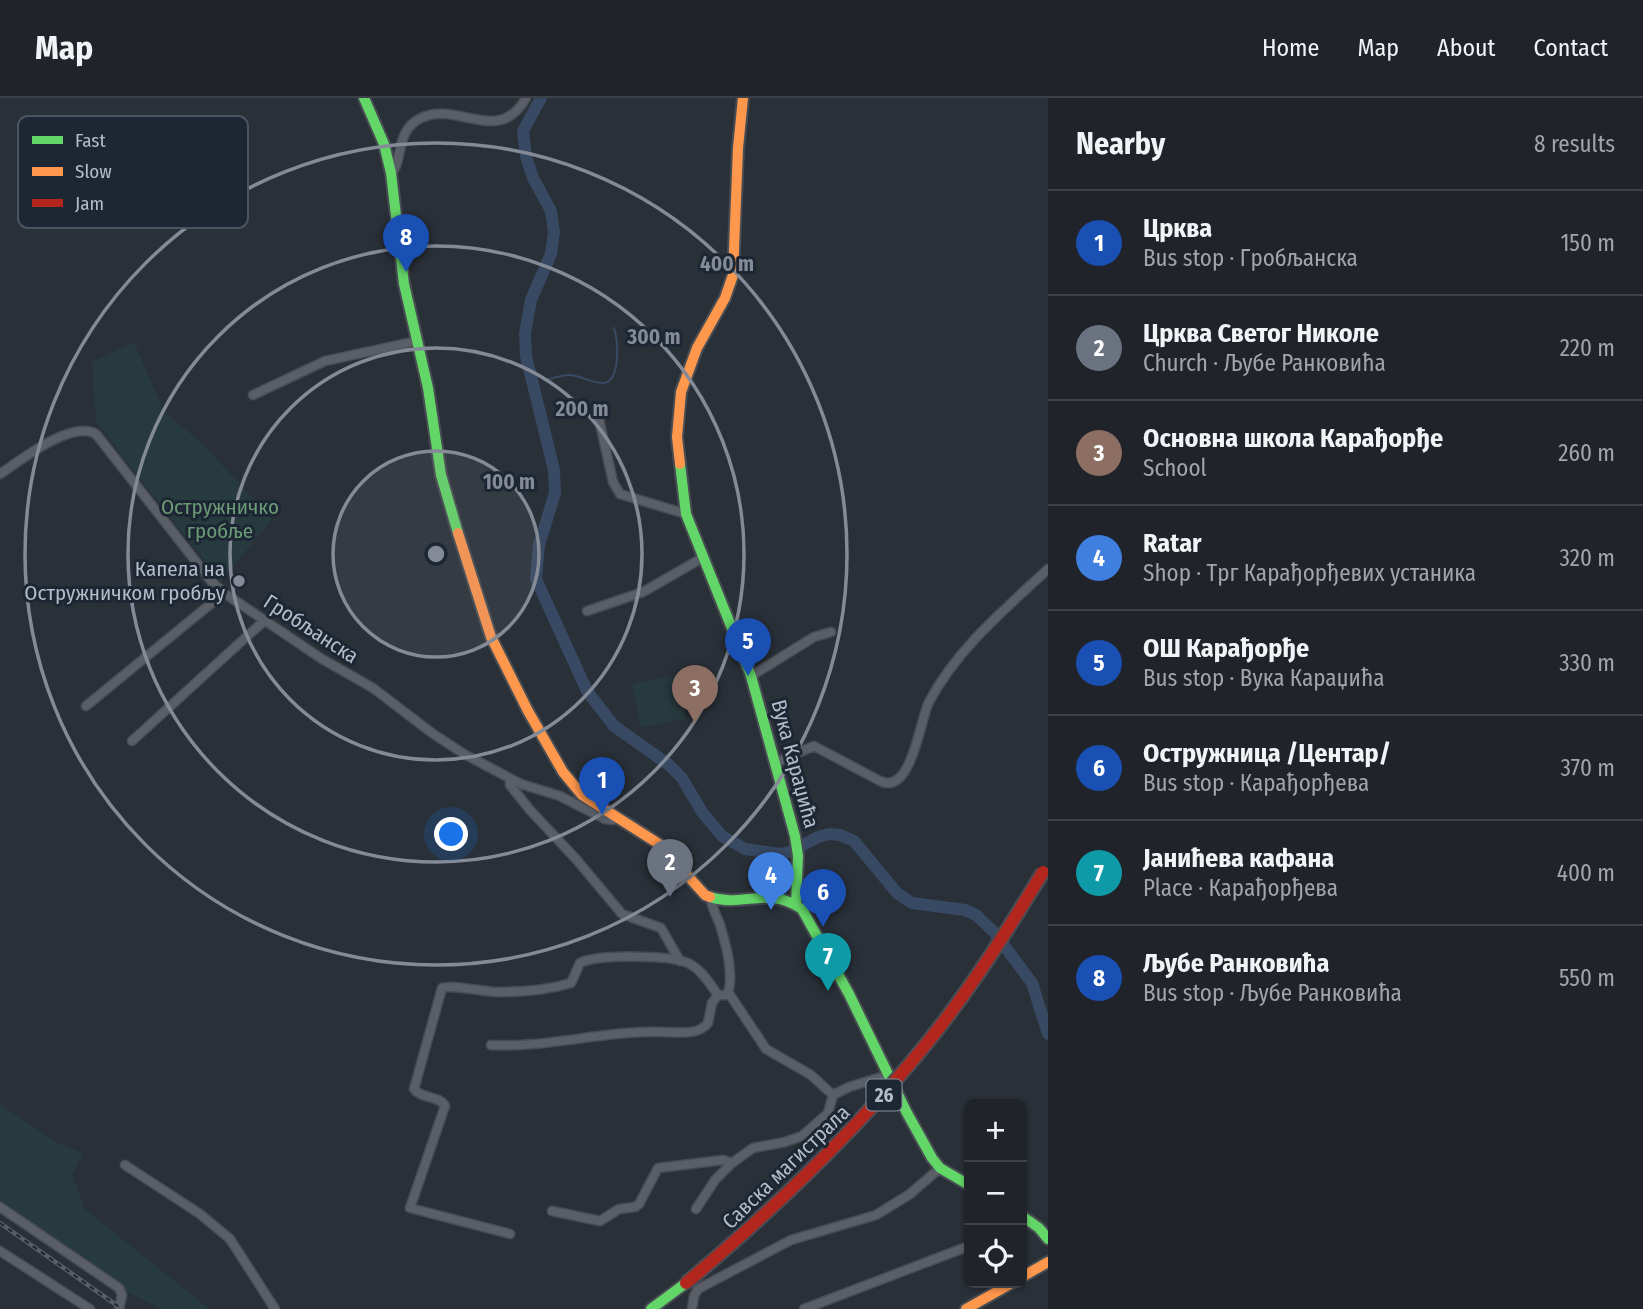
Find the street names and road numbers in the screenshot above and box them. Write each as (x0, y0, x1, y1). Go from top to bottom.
street label: Гробљанска (259, 589, 363, 669)
street label: Вука Караџића (765, 697, 825, 831)
road number: 26 (866, 1079, 902, 1110)
street label: Савска магистрала (717, 1100, 855, 1234)

